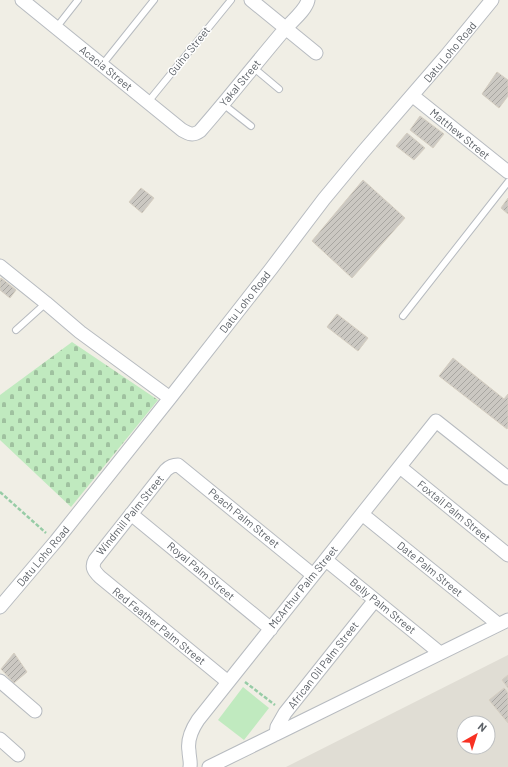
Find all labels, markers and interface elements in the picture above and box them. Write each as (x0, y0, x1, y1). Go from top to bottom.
street label: Datu Loho Road (421, 19, 479, 85)
street label: Guiho Street (165, 23, 212, 78)
street label: Acacia Street (77, 42, 135, 93)
street label: Yakal Street (216, 57, 263, 109)
street label: Matthew Street (428, 106, 493, 162)
street label: Datu Loho Road (216, 268, 273, 335)
street label: Windmill Palm Street (93, 472, 166, 557)
street label: Foxtail Palm Street (415, 477, 493, 544)
street label: Peach Palm Street (206, 485, 282, 550)
street label: Datu Loho Road (14, 523, 72, 589)
street label: Date Palm Street (395, 538, 466, 599)
street label: Royal Palm Street (165, 539, 238, 603)
street label: McArthur Palm Street (265, 543, 340, 631)
street label: Belly Palm Street (348, 575, 419, 636)
street label: Red Feather Palm Street (110, 584, 208, 667)
street label: African Oil Palm Street (285, 619, 361, 711)
north arrow (456, 715, 496, 755)
text: N (476, 719, 490, 734)

